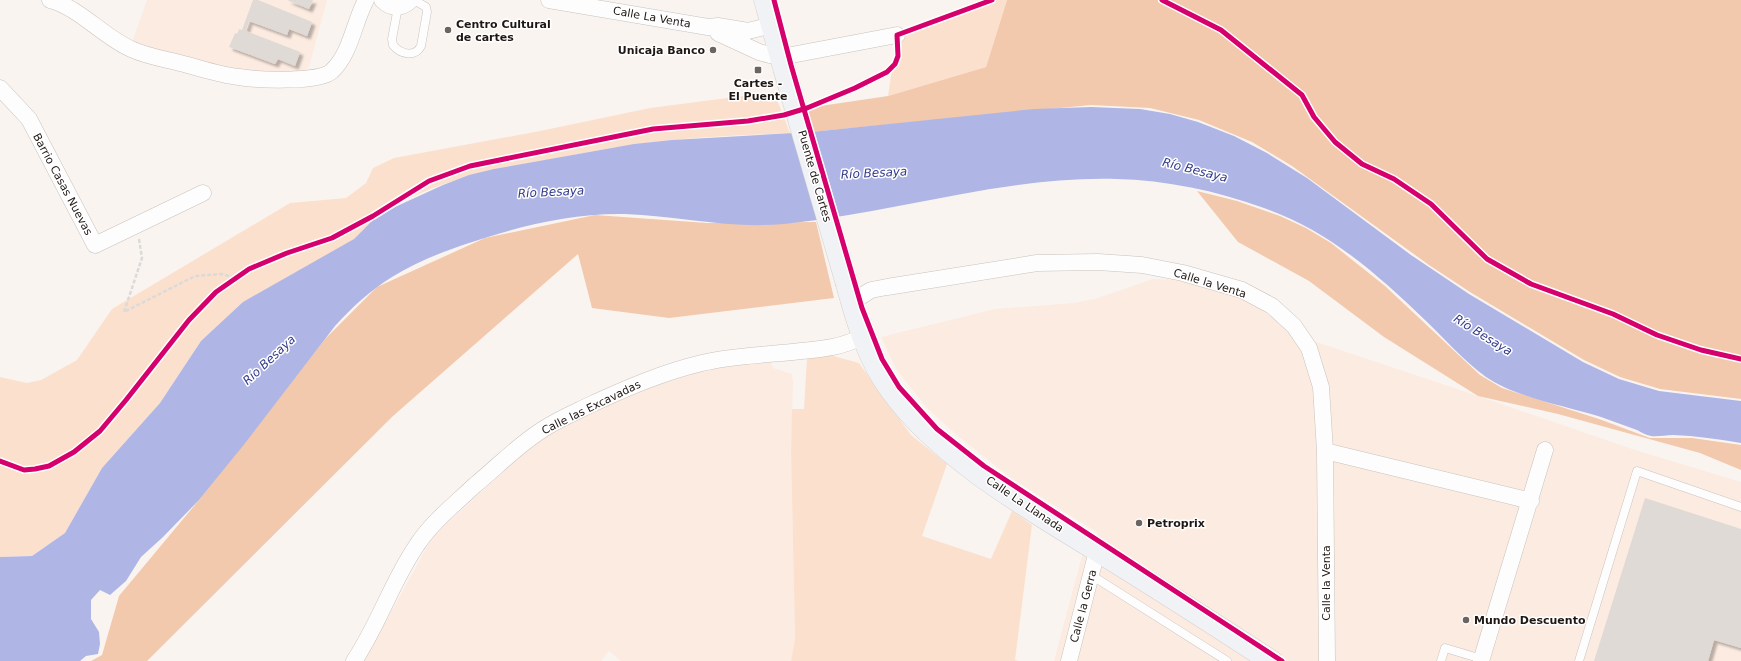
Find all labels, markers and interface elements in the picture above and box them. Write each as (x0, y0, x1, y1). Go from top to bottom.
street label: Calle La Venta (612, 4, 692, 31)
place label: Centro Cultural de cartes (456, 18, 551, 44)
marker: Centro Cultural de cartes (443, 25, 453, 35)
place label: Unicaja Banco (618, 44, 705, 57)
marker: Unicaja Banco (708, 45, 718, 55)
marker: Cartes - El Puente (753, 65, 763, 75)
place label: Cartes - El Puente (728, 77, 788, 103)
street label: Puente de Cartes (795, 129, 834, 224)
street label: Barrio Casas Nuevas (30, 131, 95, 238)
water label: Río Besaya (1161, 155, 1229, 185)
water label: Río Besaya (840, 164, 908, 182)
water label: Río Besaya (517, 183, 585, 201)
street label: Calle la Venta (1172, 266, 1248, 301)
water label: Río Besaya (1451, 311, 1515, 359)
water label: Río Besaya (240, 332, 298, 388)
street label: Calle las Excavadas (540, 378, 643, 437)
street label: Calle La Llanada (984, 474, 1066, 535)
place label: Petroprix (1147, 517, 1205, 530)
marker: Petroprix (1134, 518, 1144, 528)
street label: Calle la Venta (1320, 545, 1333, 621)
street label: Calle la Gerra (1068, 568, 1099, 644)
place label: Mundo Descuento (1474, 614, 1586, 627)
marker: Mundo Descuento (1461, 615, 1471, 625)

